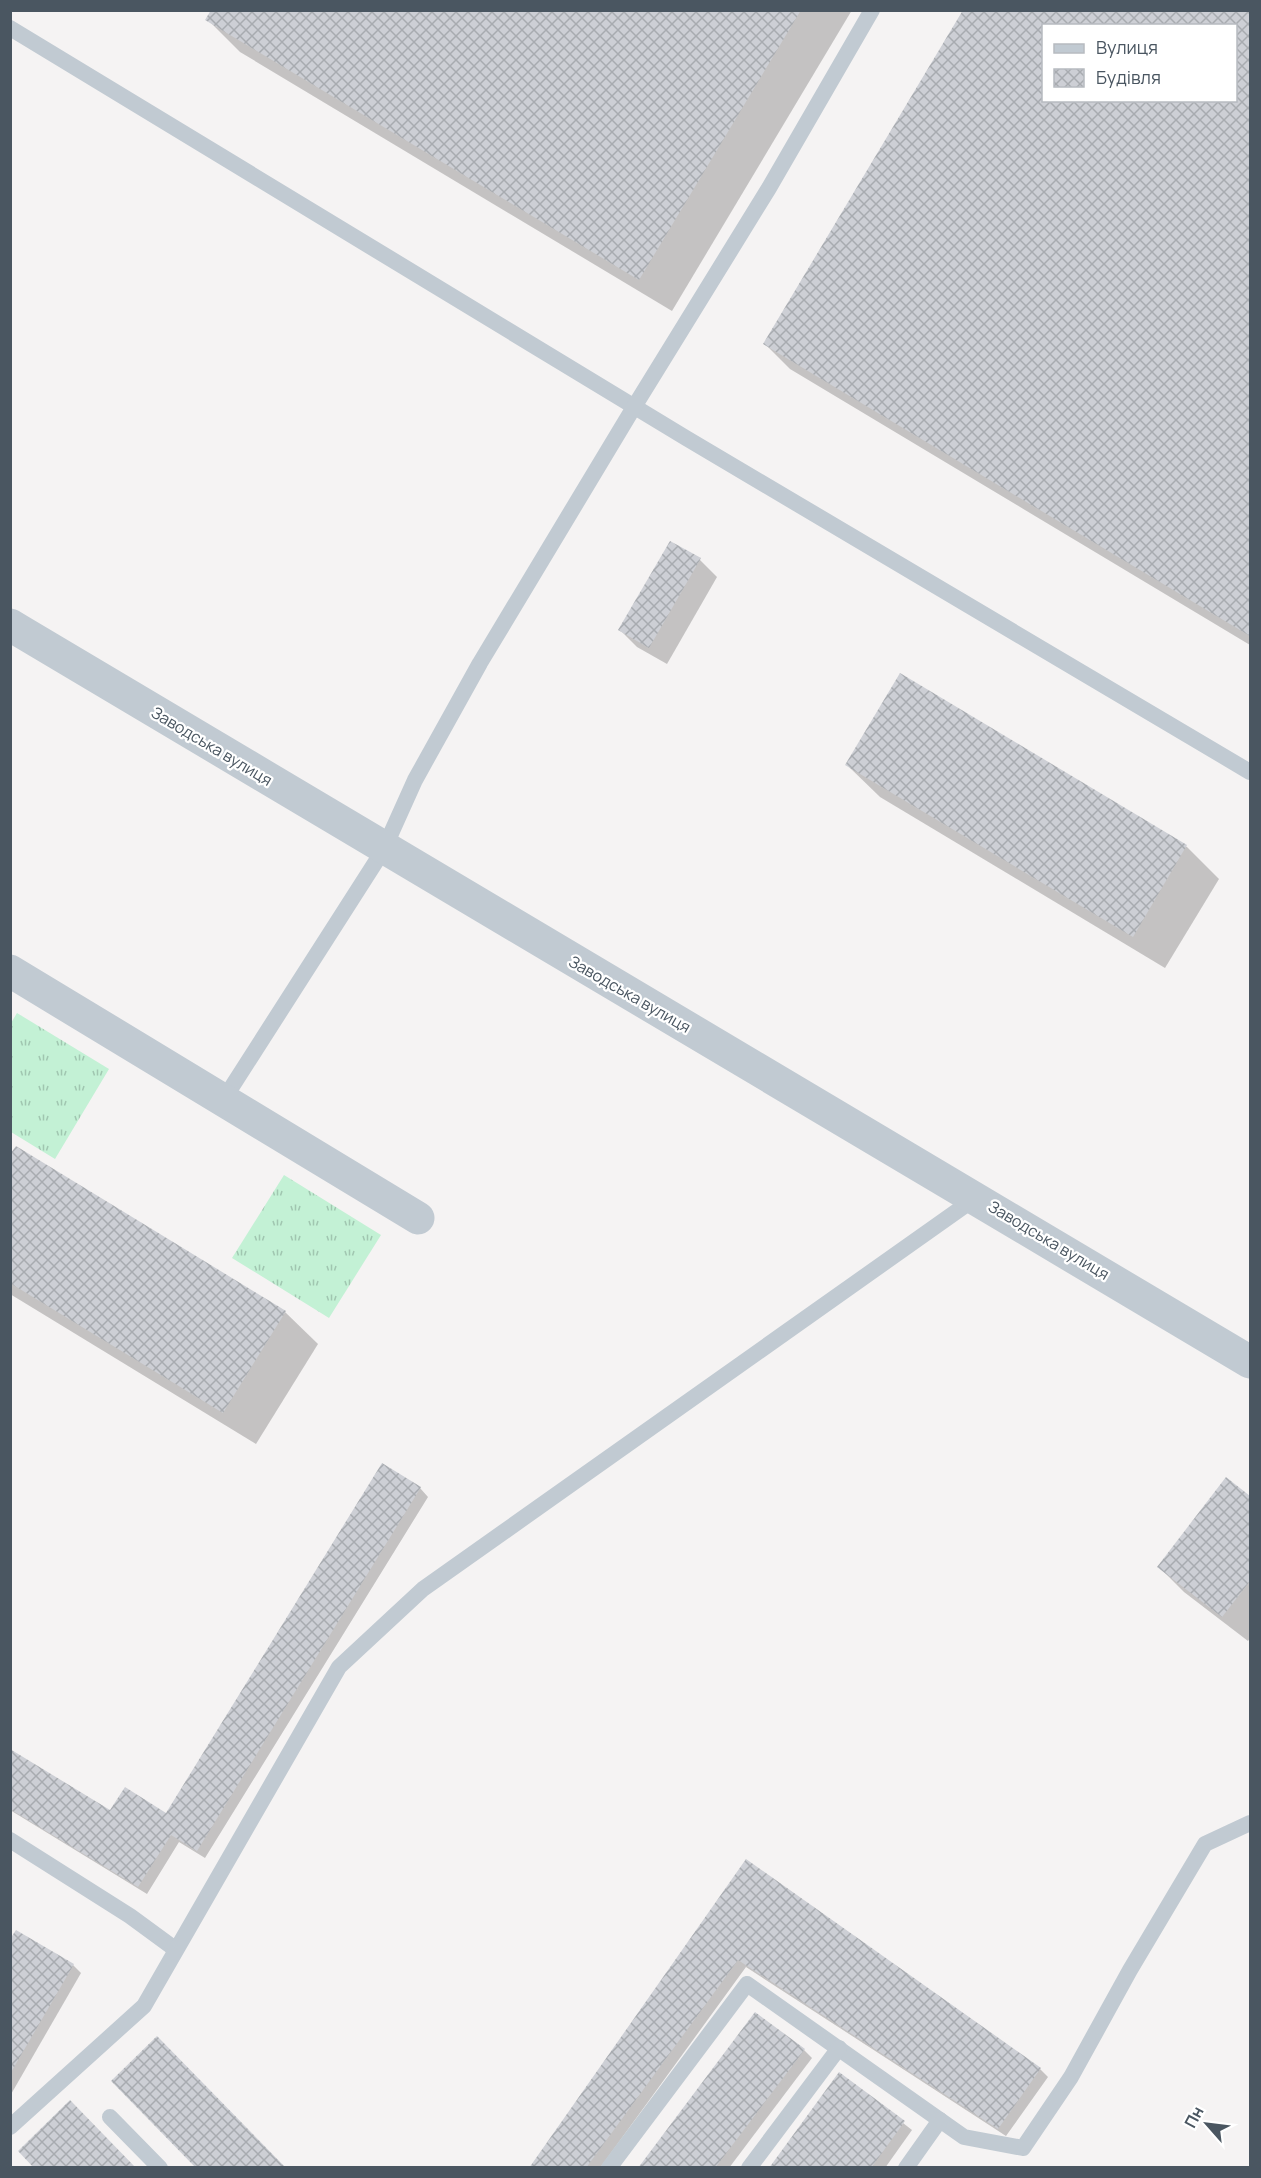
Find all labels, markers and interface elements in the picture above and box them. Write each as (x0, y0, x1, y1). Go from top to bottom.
legend (1042, 24, 1237, 102)
text: Вулиця (1096, 35, 1158, 59)
text: Будівля (1096, 65, 1161, 89)
street label: Заводська вулиця (148, 701, 276, 791)
street label: Заводська вулиця (565, 950, 695, 1038)
street label: Заводська вулиця (985, 1195, 1113, 1285)
north arrow (1177, 2094, 1237, 2154)
text: Пн (1179, 2102, 1209, 2132)

